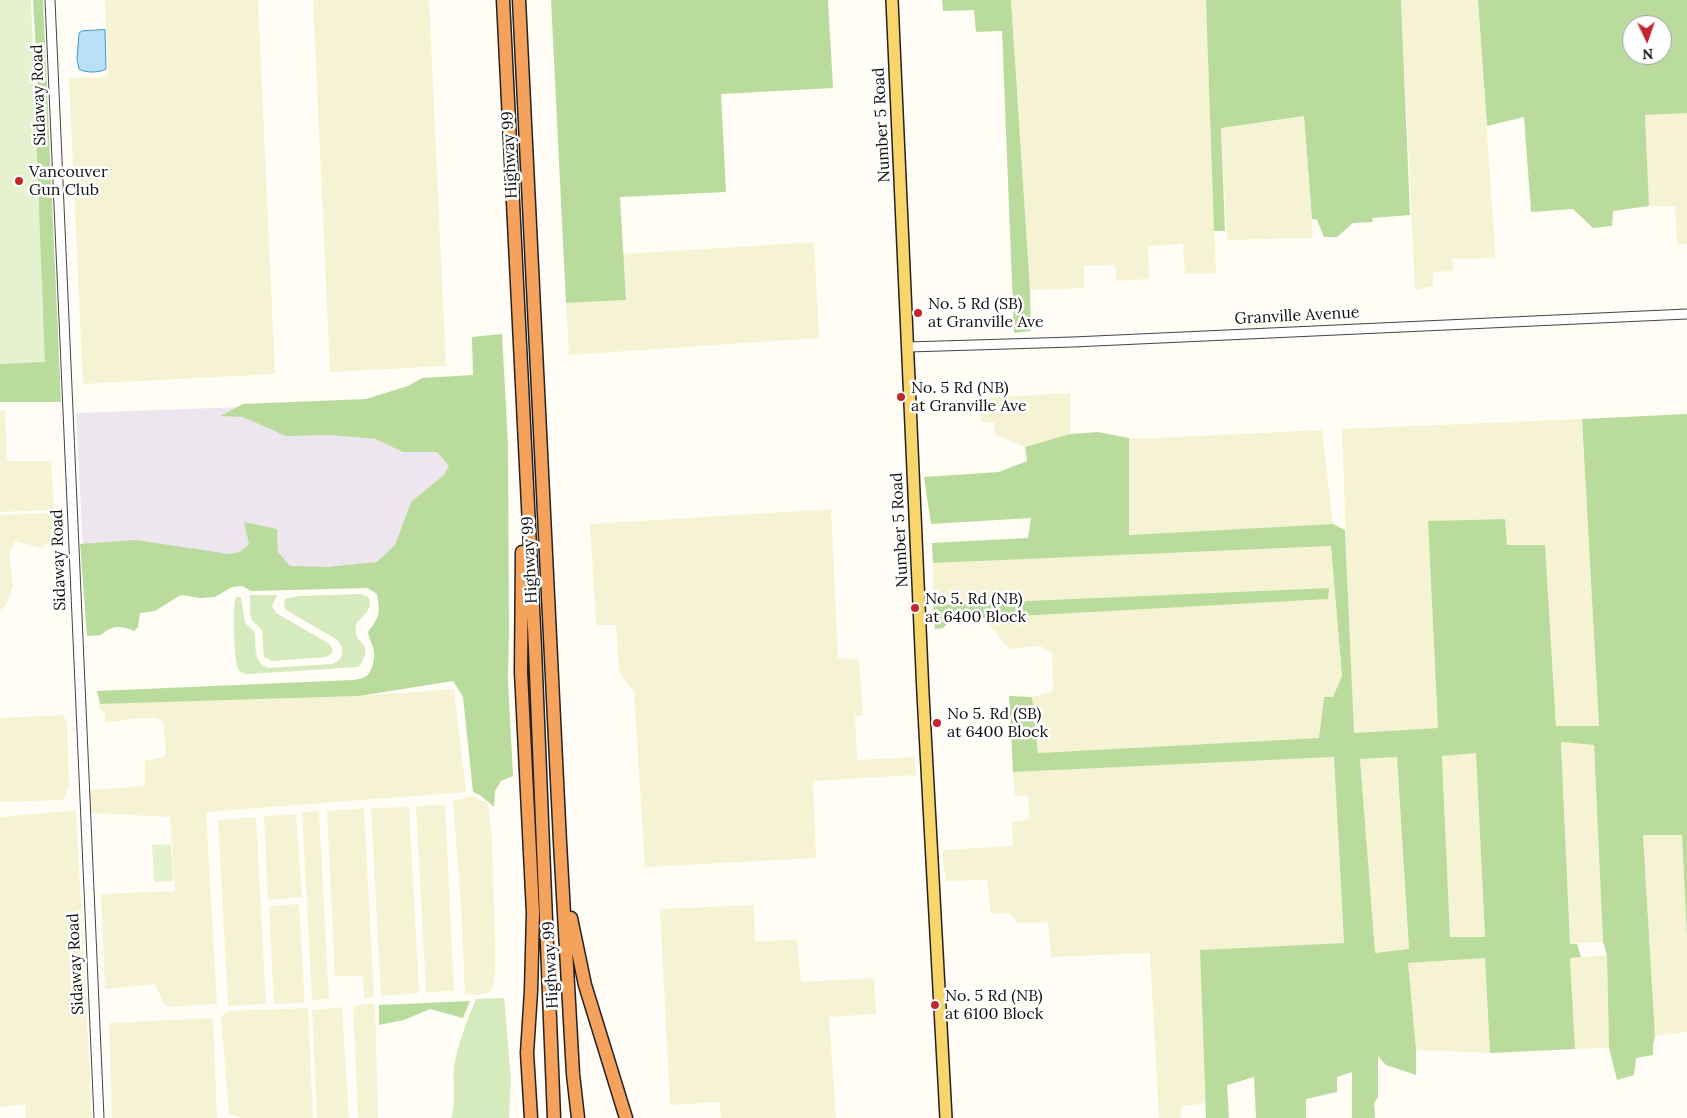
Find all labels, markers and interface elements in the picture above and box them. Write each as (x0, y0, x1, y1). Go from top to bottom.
north arrow (1622, 15, 1672, 65)
street label: Sidaway Road (28, 44, 50, 146)
text: N (1642, 45, 1654, 63)
street label: Number 5 Road (869, 67, 895, 183)
street label: Highway 99 (498, 111, 522, 199)
place label: Vancouver Gun Club (29, 162, 108, 200)
marker: Vancouver Gun Club (13, 175, 25, 187)
place label: No. 5 Rd (SB) at Granville Ave (928, 294, 1044, 332)
street label: Granville Avenue (1234, 303, 1360, 329)
marker: No. 5 Rd (SB) at Granville Ave (912, 307, 924, 319)
place label: No. 5 Rd (NB) at Granville Ave (911, 378, 1027, 416)
marker: No. 5 Rd (NB) at Granville Ave (895, 391, 907, 403)
street label: Number 5 Road (887, 472, 913, 588)
street label: Sidaway Road (48, 509, 70, 611)
street label: Highway 99 (518, 516, 542, 604)
place label: No 5. Rd (NB) at 6400 Block (925, 589, 1026, 627)
marker: No 5. Rd (NB) at 6400 Block (909, 602, 921, 614)
place label: No 5. Rd (SB) at 6400 Block (947, 704, 1048, 742)
marker: No 5. Rd (SB) at 6400 Block (931, 717, 943, 729)
street label: Sidaway Road (64, 913, 88, 1015)
street label: Highway 99 (539, 921, 563, 1009)
place label: No. 5 Rd (NB) at 6100 Block (945, 986, 1043, 1024)
marker: No. 5 Rd (NB) at 6100 Block (929, 999, 941, 1011)

